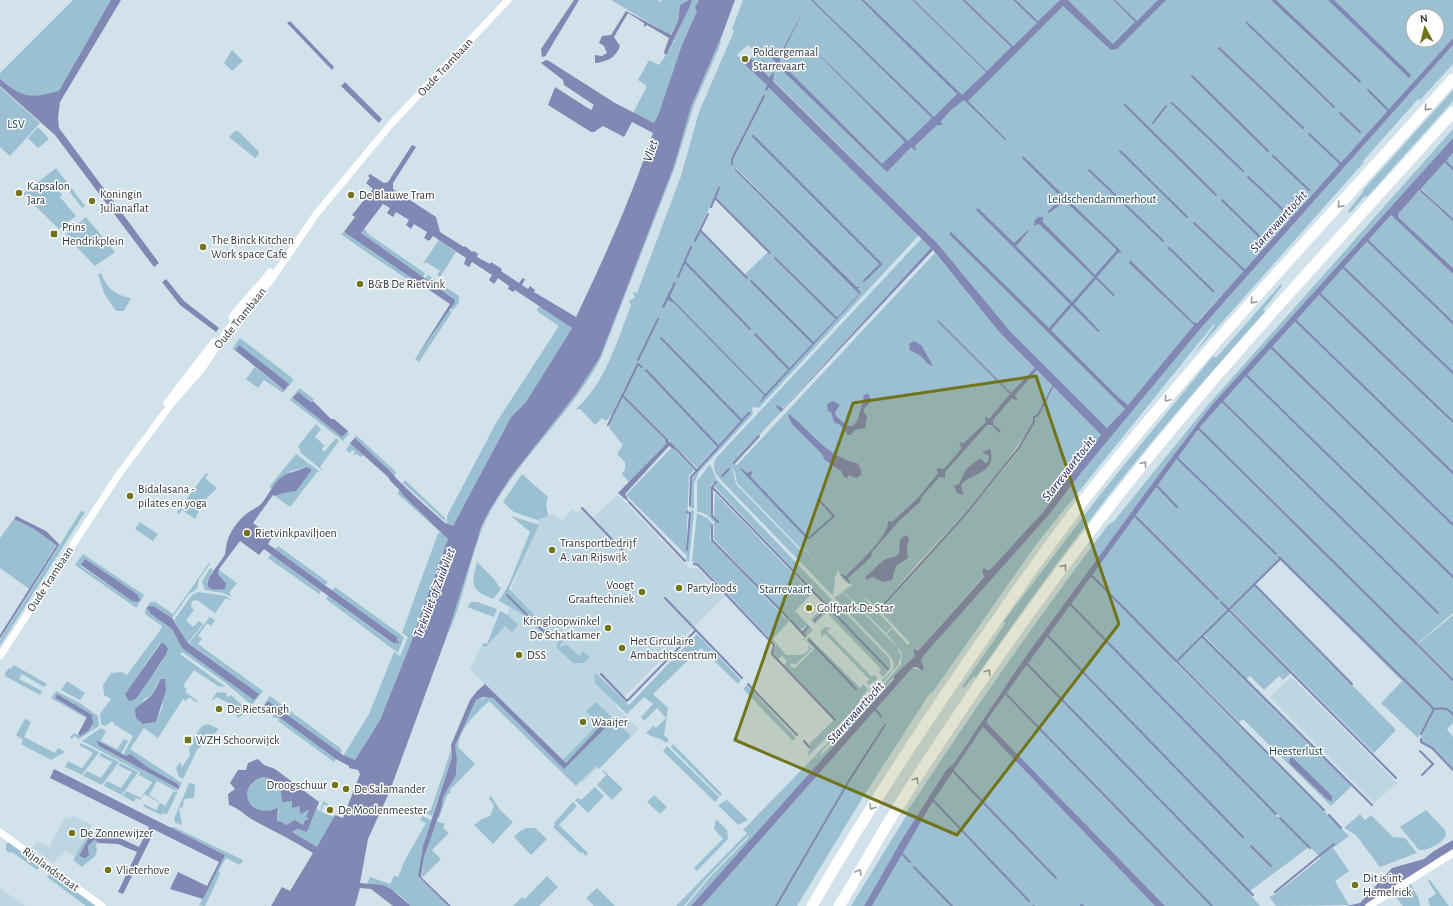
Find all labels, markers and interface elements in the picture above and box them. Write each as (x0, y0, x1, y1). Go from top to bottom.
north arrow (1405, 8, 1445, 48)
text: N (1419, 13, 1428, 24)
street label: Oude Trambaan (415, 36, 475, 98)
place label: Poldergemaal Starrevaart (753, 46, 818, 72)
marker: Poldergemaal Starrevaart (740, 54, 750, 64)
one-way arrow (1424, 103, 1432, 111)
park label: LSV (7, 118, 25, 130)
water label: Vliet (641, 138, 661, 164)
place label: Kapsalon Jara (27, 180, 70, 206)
marker: Kapsalon Jara (14, 188, 24, 198)
place label: Koningin Julianaflat (100, 188, 149, 214)
water label: Starrevaarttocht (1248, 188, 1311, 255)
place label: De Blauwe Tram (359, 189, 435, 201)
marker: De Blauwe Tram (346, 190, 356, 200)
park label: Leidschendammerhout (1048, 193, 1157, 205)
marker: Koningin Julianaflat (87, 196, 97, 206)
one-way arrow (1338, 200, 1345, 207)
place label: Prins Hendrikplein (62, 221, 124, 247)
marker: Prins Hendrikplein (49, 229, 59, 239)
place label: The Binck Kitchen Work space Cafe (211, 234, 294, 260)
marker: The Binck Kitchen Work space Cafe (198, 242, 208, 252)
place label: B&B De Rietvink (368, 278, 446, 290)
marker: B&B De Rietvink (355, 279, 365, 289)
street label: Oude Trambaan (212, 285, 268, 351)
one-way arrow (1251, 297, 1258, 304)
one-way arrow (1165, 395, 1172, 402)
water label: Starrevaarttocht (1040, 434, 1099, 504)
one-way arrow (1139, 462, 1146, 469)
place label: Bidalasana - pilates en yoga (138, 483, 207, 510)
marker: Bidalasana - pilates en yoga (125, 491, 135, 501)
place label: Rietvinkpaviljoen (255, 527, 337, 540)
marker: Rietvinkpaviljoen (242, 528, 252, 538)
place label: Transportbedrijf A. van Rijswijk (560, 537, 637, 564)
street label: Oude Trambaan (25, 544, 75, 614)
marker: Transportbedrijf A. van Rijswijk (547, 545, 557, 555)
water label: Trekvliet of Zuidvliet (412, 546, 458, 640)
one-way arrow (1060, 565, 1067, 572)
place label: Voogt Graaftechniek (569, 579, 635, 605)
place label: Partyloods (687, 582, 737, 595)
marker: Partyloods (674, 583, 684, 593)
park label: Starrevaart (759, 583, 811, 595)
marker: Voogt Graaftechniek (637, 587, 647, 597)
place label: Golfpark De Star (817, 602, 894, 614)
marker: Golfpark De Star (804, 603, 814, 613)
place label: Kringloopwinkel De Schatkamer (523, 615, 600, 641)
marker: Kringloopwinkel De Schatkamer (603, 623, 613, 633)
place label: Het Circulaire Ambachtscentrum (630, 635, 717, 661)
marker: Het Circulaire Ambachtscentrum (617, 643, 627, 653)
place label: DSS (527, 649, 546, 661)
marker: DSS (514, 650, 524, 660)
one-way arrow (983, 670, 990, 677)
water label: Starrevaarttocht (825, 679, 888, 746)
place label: De Rietsangh (227, 703, 289, 715)
marker: De Rietsangh (214, 704, 224, 714)
place label: Waaijer (591, 716, 628, 729)
marker: Waaijer (578, 717, 588, 727)
place label: WZH Schoorwijck (196, 734, 280, 747)
marker: WZH Schoorwijck (183, 735, 193, 745)
park label: Heesterlust (1269, 745, 1323, 757)
one-way arrow (911, 778, 918, 785)
place label: Droogschuur (266, 779, 327, 791)
marker: Droogschuur (330, 780, 340, 790)
place label: De Salamander (354, 783, 426, 795)
marker: De Salamander (341, 784, 351, 794)
one-way arrow (869, 803, 877, 810)
place label: De Moolenmeester (338, 804, 427, 816)
marker: De Moolenmeester (325, 805, 335, 815)
place label: De Zonnewijzer (80, 827, 153, 840)
marker: De Zonnewijzer (67, 828, 77, 838)
street label: Rijnlandstraat (20, 845, 82, 894)
place label: Vlieterhove (116, 864, 170, 876)
marker: Vlieterhove (103, 865, 113, 875)
one-way arrow (854, 869, 861, 876)
place label: Dit is int Hemelrick (1363, 872, 1412, 898)
marker: Dit is int Hemelrick (1350, 880, 1360, 890)

